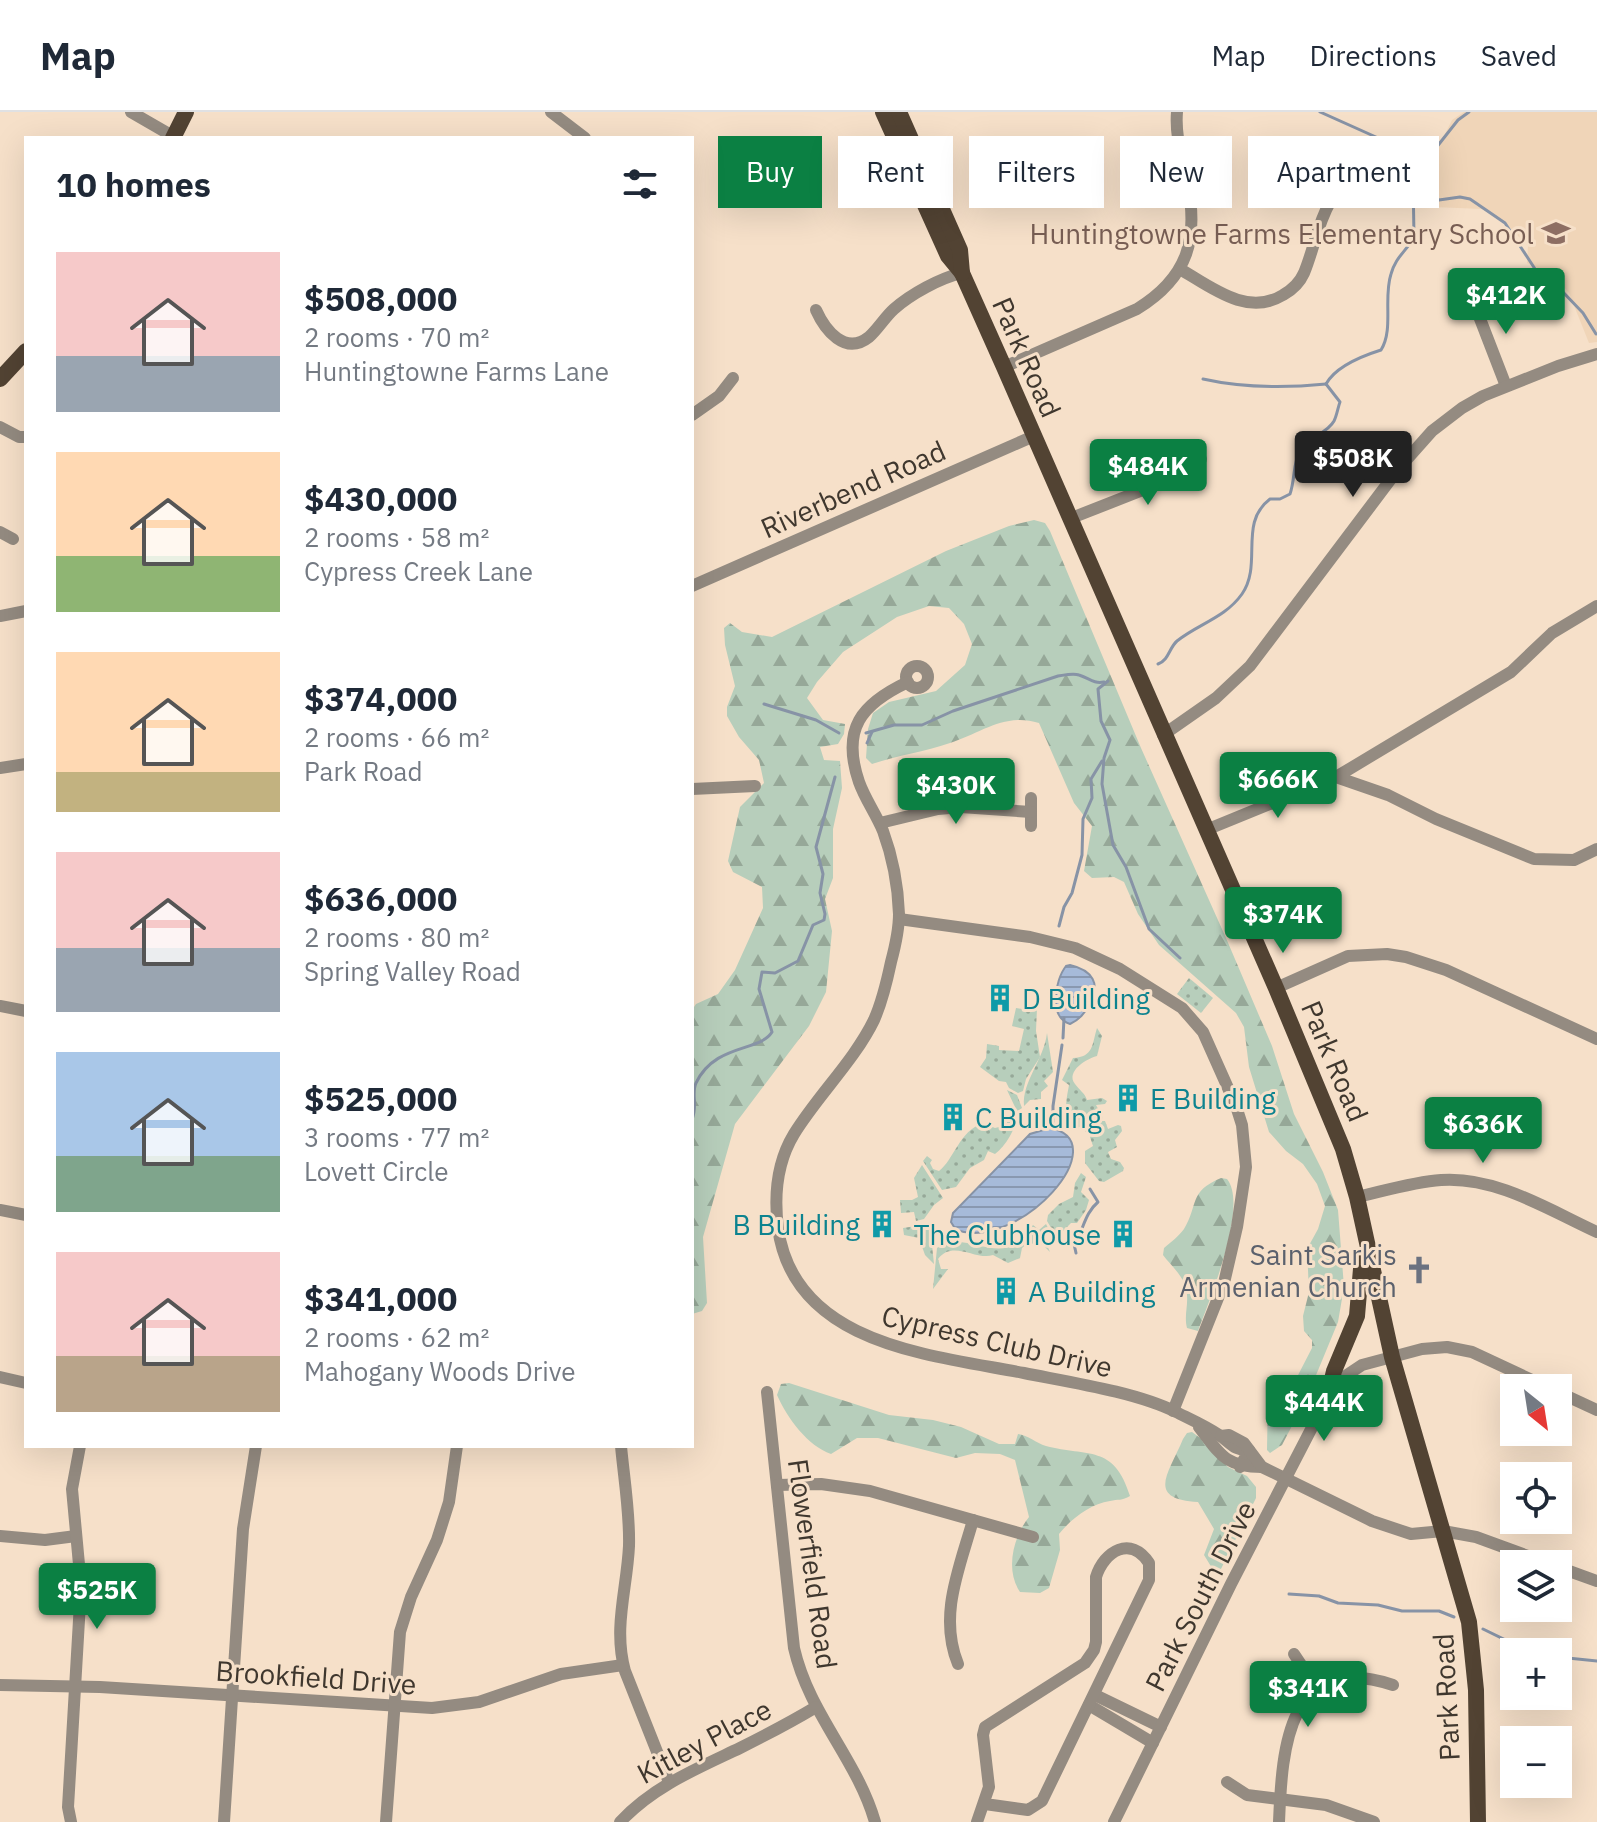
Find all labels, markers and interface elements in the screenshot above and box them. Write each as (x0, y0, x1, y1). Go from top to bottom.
text: Map (40, 31, 116, 80)
text: Map (1211, 37, 1265, 74)
text: Directions (1309, 37, 1437, 74)
text: Saved (1481, 37, 1557, 74)
chip: Buy (718, 136, 822, 208)
chip: Rent (838, 136, 953, 208)
chip: Filters (969, 136, 1104, 208)
chip: New (1120, 136, 1232, 208)
chip: Apartment (1248, 136, 1439, 208)
text: 10 homes (56, 162, 211, 206)
icon: filters (618, 162, 662, 206)
place label: Huntingtowne Farms Elementary School (1030, 215, 1534, 252)
school or university icon: Huntingtowne Farms Elementary School (1541, 218, 1571, 248)
pin: $412K (1450, 268, 1562, 336)
text: $508,000 (304, 276, 457, 320)
text: $412K (1466, 277, 1546, 311)
icon: home (120, 284, 216, 380)
street label: Park Road (984, 291, 1070, 423)
text: 2 rooms · 70 m² (304, 320, 489, 354)
text: Huntingtowne Farms Lane (304, 354, 609, 388)
pin: $508K (1297, 431, 1409, 499)
street label: Riverbend Road (755, 432, 951, 546)
pin: $484K (1092, 439, 1204, 507)
text: $508K (1313, 440, 1393, 474)
text: $484K (1108, 448, 1188, 482)
text: $430,000 (304, 476, 457, 520)
icon: home (120, 484, 216, 580)
text: 2 rooms · 58 m² (304, 520, 489, 554)
text: Cypress Creek Lane (304, 554, 533, 588)
text: $374,000 (304, 676, 457, 720)
icon: home (120, 684, 216, 780)
text: 2 rooms · 66 m² (304, 720, 489, 754)
pin: $666K (1222, 752, 1334, 820)
text: Park Road (304, 754, 423, 788)
pin: $430K (900, 758, 1012, 826)
text: $666K (1238, 761, 1318, 795)
text: $430K (916, 767, 996, 801)
text: $636,000 (304, 876, 457, 920)
icon: home (120, 884, 216, 980)
pin: $374K (1227, 887, 1339, 955)
text: $374K (1243, 896, 1323, 930)
text: 2 rooms · 80 m² (304, 920, 489, 954)
text: Spring Valley Road (304, 954, 521, 988)
place label: D Building (1022, 980, 1150, 1017)
building icon: D Building (985, 983, 1015, 1013)
street label: Park Road (1293, 995, 1377, 1127)
text: $525,000 (304, 1076, 457, 1120)
place label: E Building (1150, 1080, 1276, 1117)
building icon: E Building (1113, 1083, 1143, 1113)
icon: home (120, 1084, 216, 1180)
pin: $636K (1427, 1097, 1539, 1165)
place label: C Building (975, 1099, 1102, 1136)
building icon: C Building (938, 1102, 968, 1132)
text: $636K (1443, 1106, 1523, 1140)
text: 3 rooms · 77 m² (304, 1120, 489, 1154)
text: Lovett Circle (304, 1154, 449, 1188)
place label: B Building (732, 1206, 860, 1243)
building icon: B Building (867, 1209, 897, 1239)
place label: The Clubhouse (913, 1216, 1101, 1253)
building icon: The Clubhouse (1108, 1219, 1138, 1249)
place label: Saint Sarkis Armenian Church (1179, 1236, 1397, 1305)
church icon: Saint Sarkis Armenian Church (1404, 1255, 1434, 1285)
place label: A Building (1028, 1273, 1156, 1310)
text: $341,000 (304, 1276, 457, 1320)
building icon: A Building (991, 1276, 1021, 1306)
icon: home (120, 1284, 216, 1380)
street label: Cypress Club Drive (878, 1296, 1116, 1386)
text: 2 rooms · 62 m² (304, 1320, 489, 1354)
text: Mahogany Woods Drive (304, 1354, 576, 1388)
north arrow (1500, 1374, 1572, 1446)
map controls (1500, 1374, 1572, 1798)
pin: $444K (1268, 1375, 1380, 1443)
text: $444K (1284, 1384, 1364, 1418)
street label: Flowerfield Road (780, 1456, 846, 1672)
button: locate (1500, 1462, 1572, 1534)
street label: Park South Drive (1136, 1495, 1264, 1697)
button: layers (1500, 1550, 1572, 1622)
pin: $525K (41, 1563, 153, 1631)
text: $525K (57, 1572, 137, 1606)
street label: Park Road (1424, 1632, 1468, 1762)
button: + (1500, 1638, 1572, 1710)
street label: Brookfield Drive (214, 1652, 418, 1702)
pin: $341K (1252, 1661, 1364, 1729)
text: $341K (1268, 1670, 1348, 1704)
street label: Kitley Place (630, 1690, 778, 1792)
button: − (1500, 1726, 1572, 1798)

